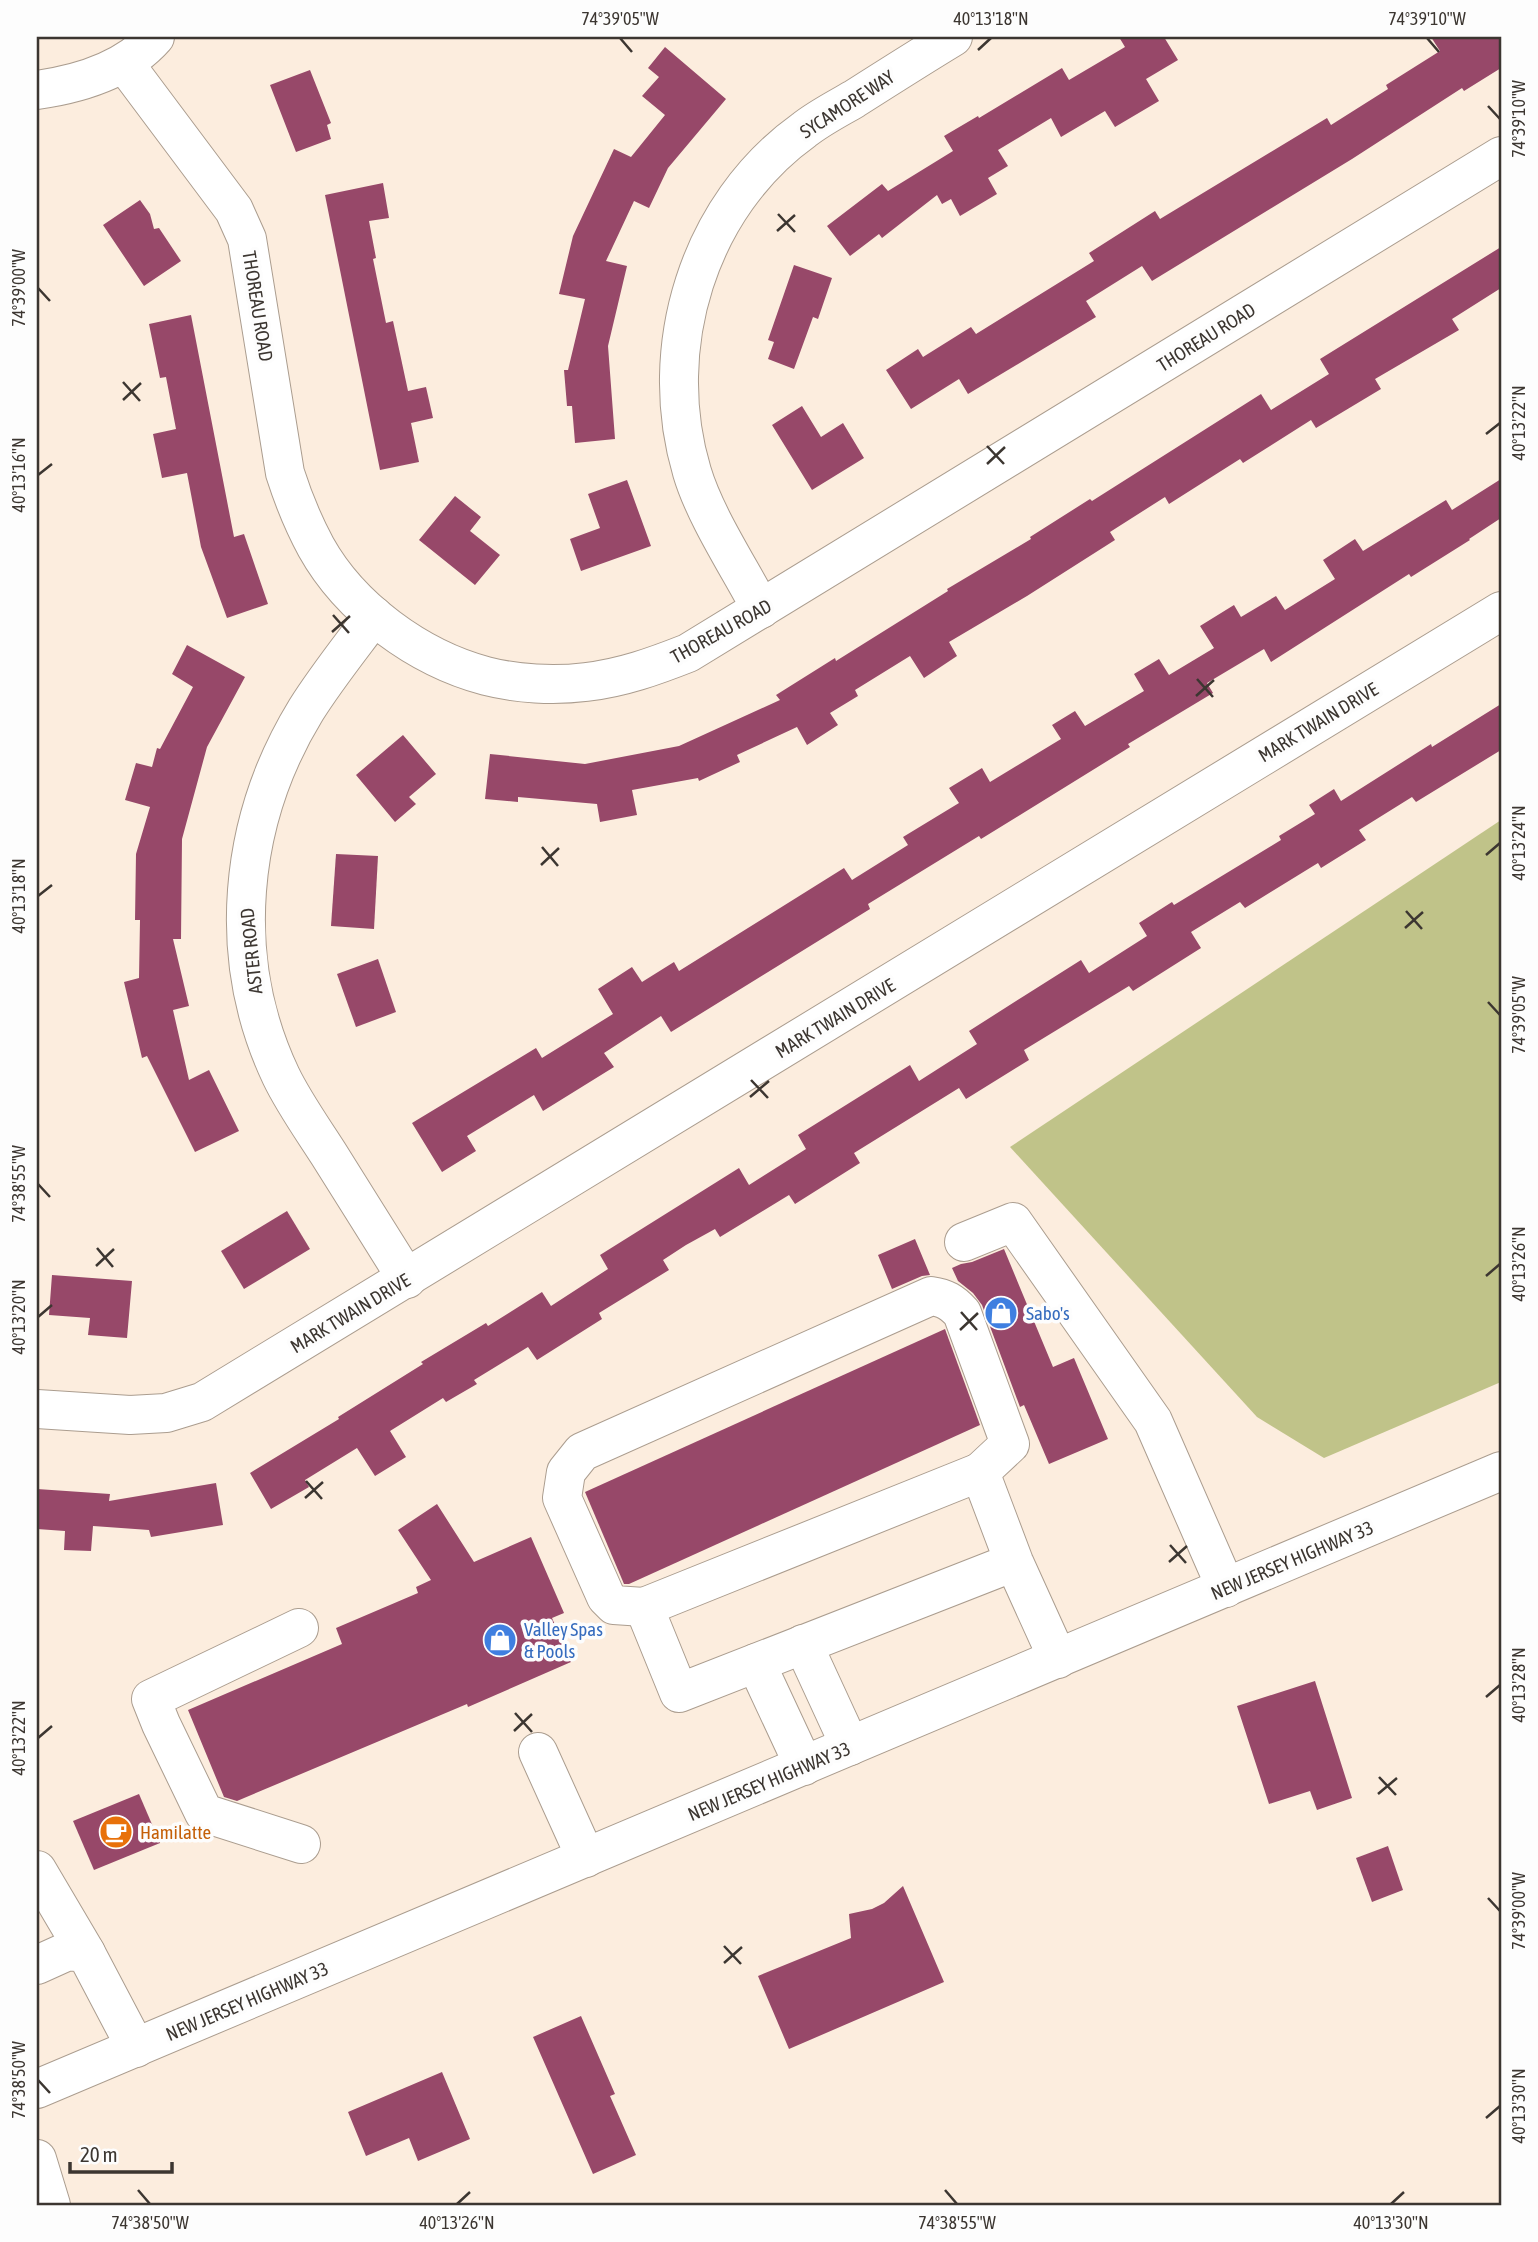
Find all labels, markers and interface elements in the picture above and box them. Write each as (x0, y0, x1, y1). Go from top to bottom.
text: 74°39'05"W (581, 8, 659, 29)
text: 40°13'18"N (953, 8, 1029, 29)
text: 74°39'10"W (1388, 8, 1466, 29)
street label: SYCAMORE WAY (796, 65, 899, 143)
text: 74°39'10"W (1508, 80, 1529, 158)
text: 74°39'00"W (8, 249, 29, 327)
street label: THOREAU ROAD (238, 249, 278, 363)
street label: THOREAU ROAD (1153, 298, 1259, 376)
text: 40°13'22"N (1508, 385, 1529, 461)
text: 40°13'16"N (8, 437, 29, 513)
street label: THOREAU ROAD (667, 594, 775, 668)
street label: MARK TWAIN DRIVE (1254, 678, 1382, 766)
text: 40°13'24"N (1508, 805, 1529, 881)
text: 40°13'18"N (8, 858, 29, 934)
street label: ASTER ROAD (236, 907, 266, 995)
street label: MARK TWAIN DRIVE (771, 974, 899, 1062)
text: 74°39'05"W (1508, 976, 1529, 1054)
text: 74°38'55"W (8, 1145, 29, 1223)
text: 40°13'26"N (1508, 1226, 1529, 1302)
street label: MARK TWAIN DRIVE (286, 1269, 414, 1357)
text: 40°13'20"N (8, 1279, 29, 1355)
shop icon: Sabo's (982, 1294, 1020, 1332)
place label: Sabo's (1026, 1302, 1070, 1324)
street label: NEW JERSEY HIGHWAY 33 (1208, 1516, 1376, 1604)
place label: Valley Spas & Pools (524, 1618, 603, 1662)
shop icon: Valley Spas & Pools (481, 1621, 519, 1659)
text: 40°13'28"N (1508, 1647, 1529, 1723)
text: 40°13'22"N (8, 1700, 29, 1776)
street label: NEW JERSEY HIGHWAY 33 (685, 1737, 853, 1825)
cafe icon: Hamilatte (97, 1813, 135, 1851)
place label: Hamilatte (140, 1821, 211, 1843)
text: 74°39'00"W (1508, 1872, 1529, 1950)
street label: NEW JERSEY HIGHWAY 33 (163, 1957, 331, 2045)
text: 74°38'50"W (8, 2041, 29, 2119)
text: 40°13'30"N (1508, 2068, 1529, 2144)
scale bar (70, 2130, 172, 2174)
text: 20 m (80, 2142, 118, 2166)
text: 74°38'50"W (111, 2212, 189, 2233)
text: 40°13'26"N (419, 2212, 495, 2233)
text: 74°38'55"W (918, 2212, 996, 2233)
text: 40°13'30"N (1353, 2212, 1429, 2233)

